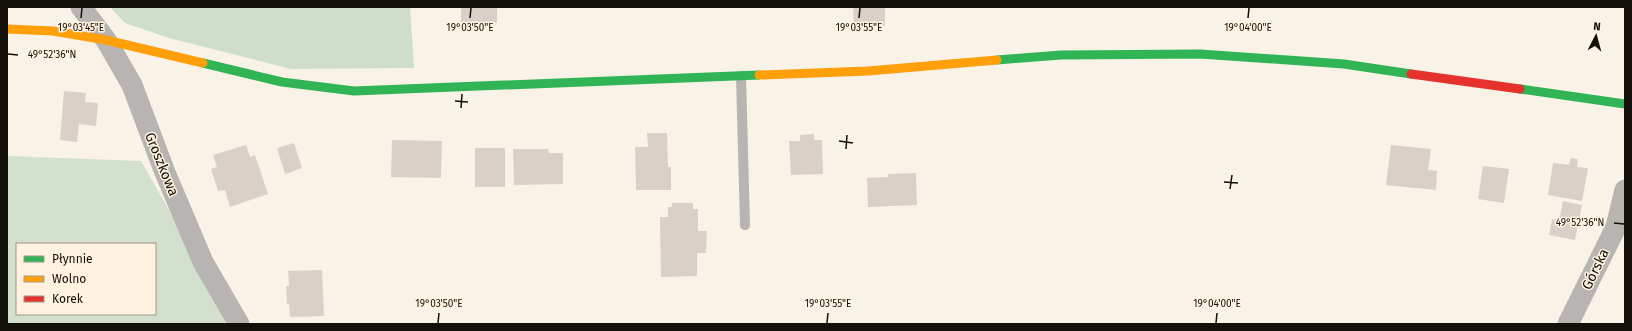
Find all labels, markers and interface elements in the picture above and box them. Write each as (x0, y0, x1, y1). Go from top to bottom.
north arrow (1576, 16, 1616, 56)
text: N (1593, 20, 1601, 33)
text: 19°03'45"E (58, 22, 104, 34)
text: 19°03'50"E (446, 22, 494, 34)
text: 19°03'55"E (836, 22, 882, 34)
text: 19°04'00"E (1224, 22, 1272, 34)
text: 49°52'36"N (28, 49, 76, 61)
street label: Groszkowa (141, 130, 182, 199)
text: 49°52'36"N (1556, 217, 1604, 229)
legend (16, 243, 156, 315)
street label: Górska (1578, 246, 1613, 292)
text: Płynnie (52, 252, 93, 266)
text: Wolno (52, 272, 86, 286)
text: Korek (52, 292, 84, 306)
text: 19°03'50"E (415, 298, 463, 310)
text: 19°03'55"E (805, 298, 851, 310)
text: 19°04'00"E (1193, 298, 1241, 310)

